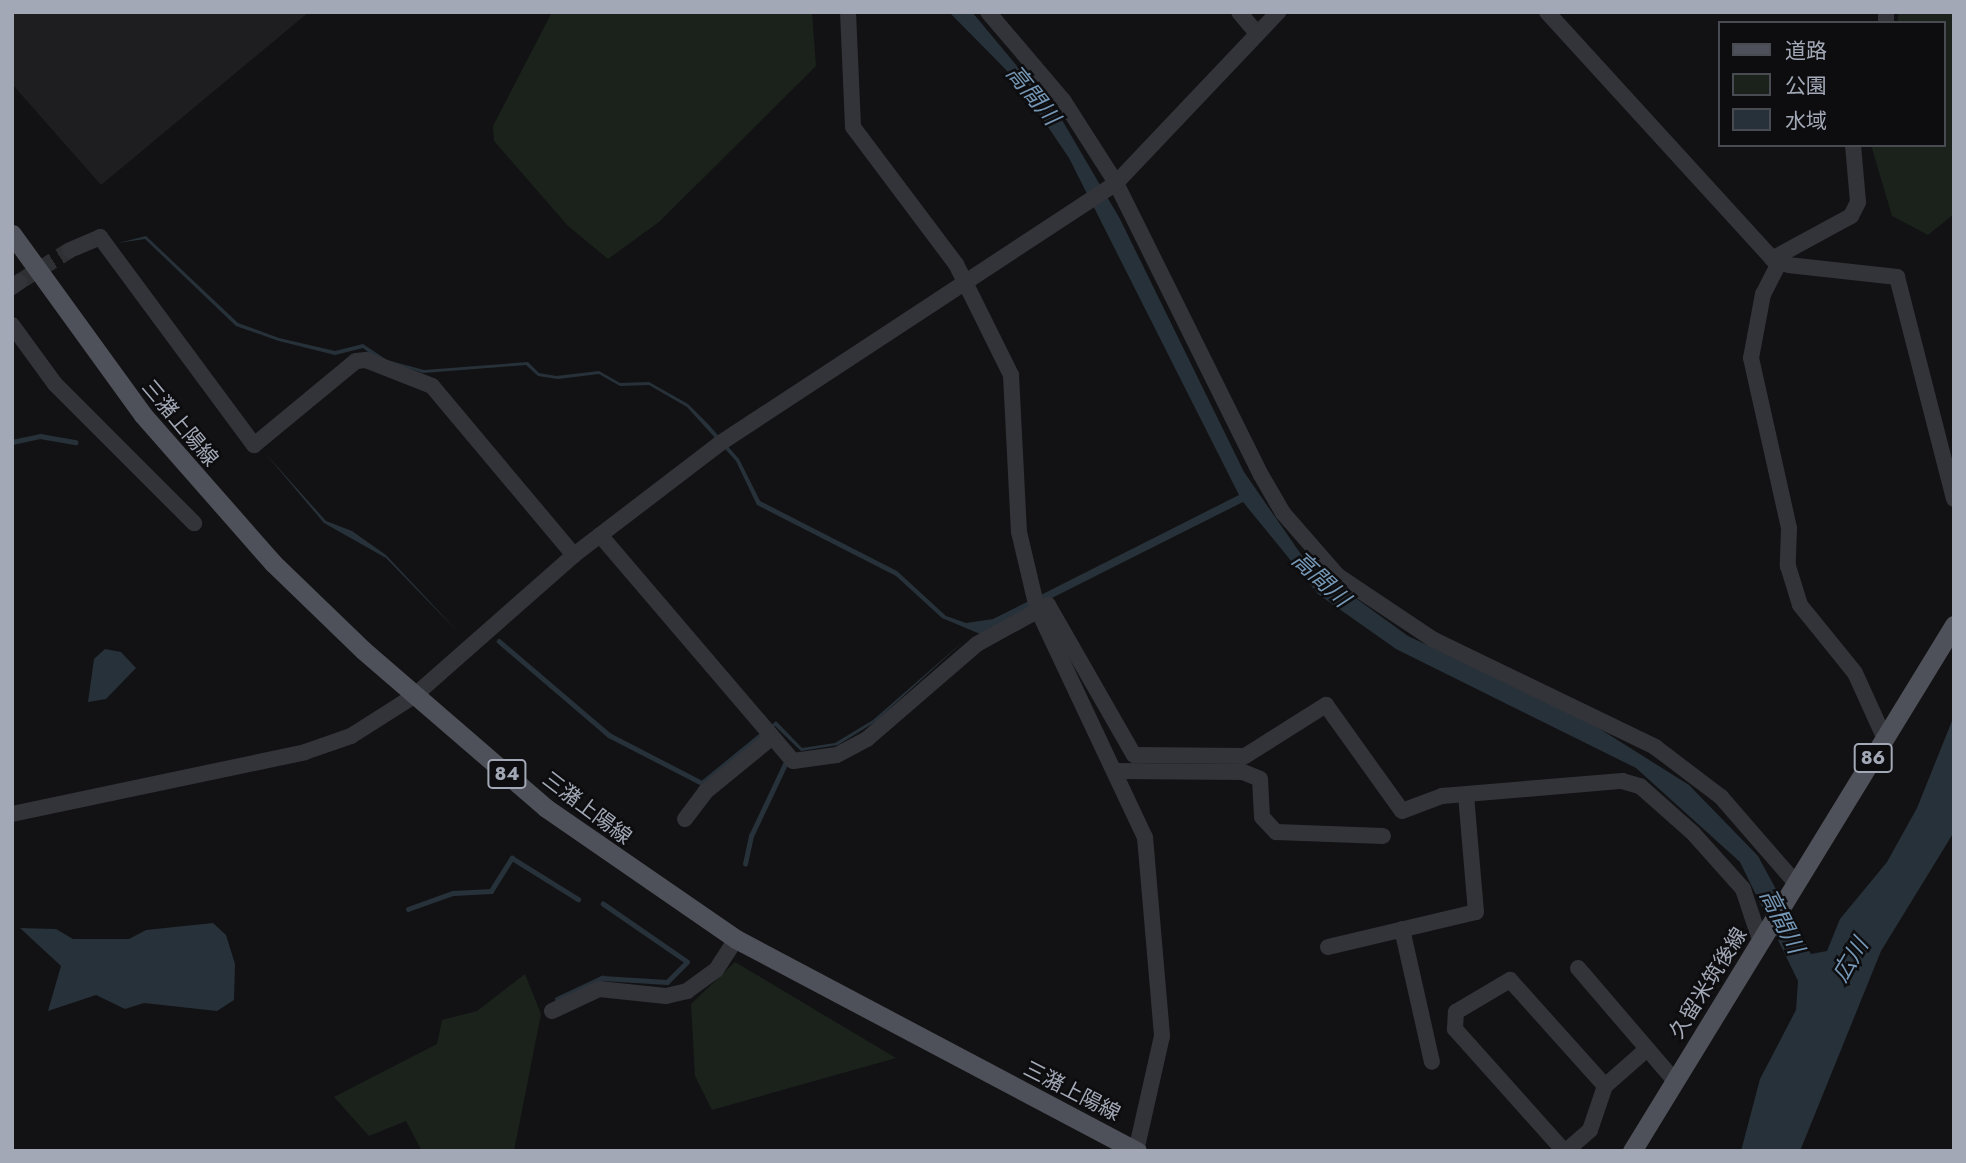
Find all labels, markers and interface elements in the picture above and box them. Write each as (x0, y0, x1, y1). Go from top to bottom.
legend (1717, 21, 1945, 147)
text: 道路 (1785, 36, 1827, 66)
water label: 高間川 (1001, 60, 1065, 130)
text: 公園 (1785, 71, 1827, 101)
text: 水域 (1785, 106, 1827, 136)
street label: 三潴上陽線 (137, 375, 223, 471)
water label: 高間川 (1286, 545, 1356, 613)
road number: 86 (1852, 743, 1894, 774)
road number: 84 (486, 758, 528, 790)
street label: 三潴上陽線 (537, 766, 637, 850)
water label: 高間川 (1754, 884, 1810, 958)
street label: 久留米筑後線 (1664, 923, 1752, 1043)
water label: 広川 (1826, 933, 1874, 987)
street label: 三潴上陽線 (1020, 1056, 1124, 1126)

